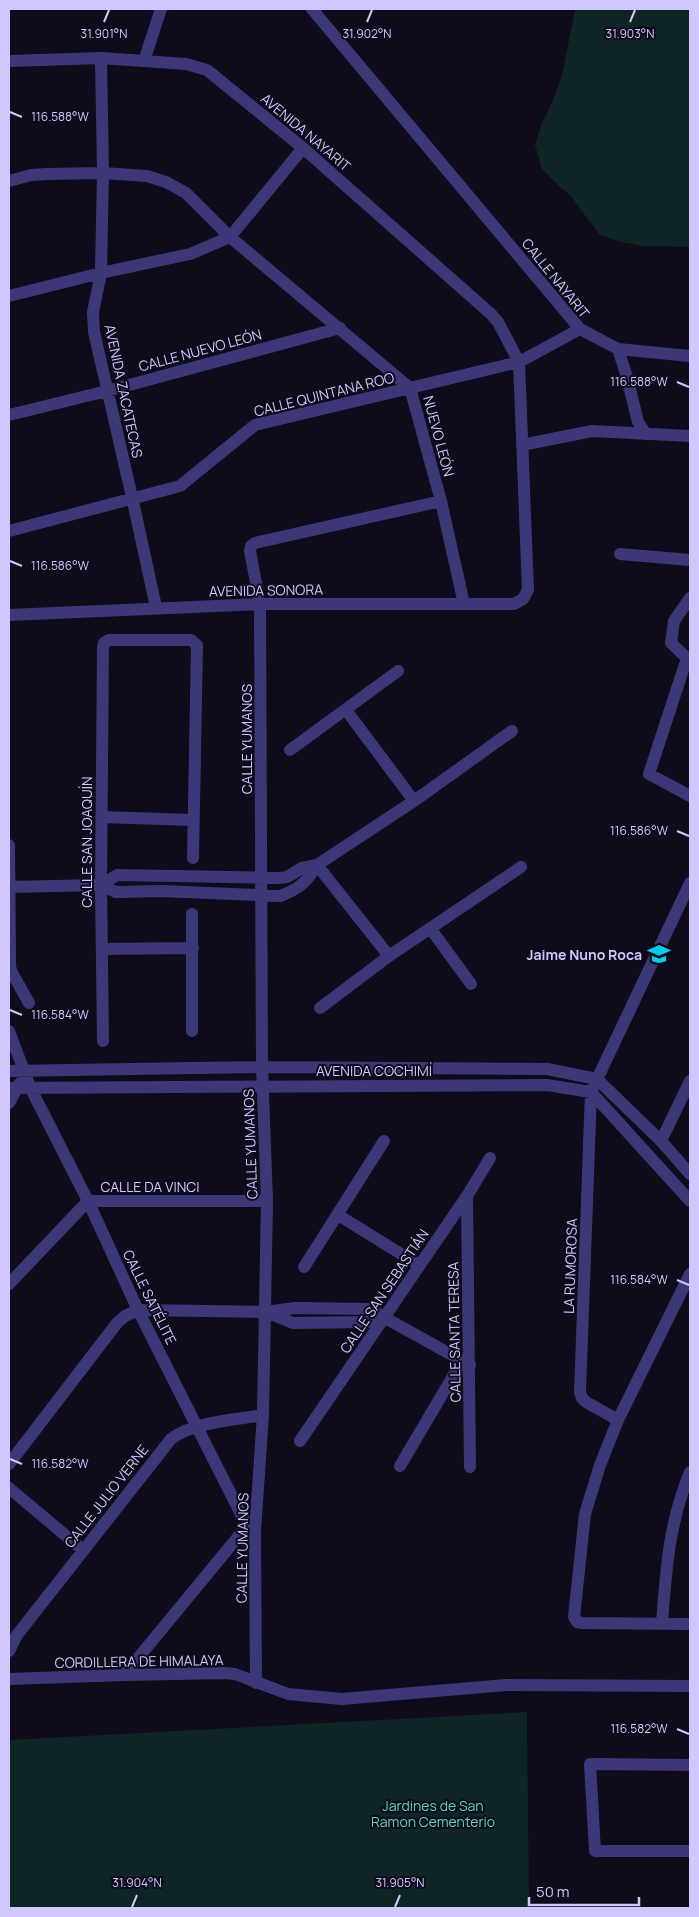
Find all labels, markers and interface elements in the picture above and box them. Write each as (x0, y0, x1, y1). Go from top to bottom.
text: 31.901°N (81, 25, 127, 42)
text: 31.902°N (342, 25, 392, 42)
text: 31.903°N (606, 25, 654, 42)
street label: AVENIDA NAYARIT (257, 89, 355, 176)
text: 116.588°W (31, 108, 89, 125)
street label: CALLE NAYARIT (518, 234, 594, 322)
street label: AVENIDA ZACATECAS (101, 323, 147, 460)
street label: CALLE NUEVO LEÓN (136, 324, 264, 376)
street label: CALLE QUINTANA ROO (252, 367, 396, 421)
text: 116.588°W (610, 373, 668, 390)
street label: NUEVO LEÓN (419, 393, 459, 479)
text: 116.586°W (31, 557, 90, 574)
street label: AVENIDA SONORA (209, 580, 323, 600)
street label: CALLE YUMANOS (237, 684, 256, 794)
street label: CALLE SAN JOAQUÍN (77, 776, 96, 908)
text: 116.586°W (610, 822, 669, 839)
school or university icon: Jaime Nuno Roca (646, 941, 672, 967)
place label: Jaime Nuno Roca (527, 945, 642, 964)
text: 116.584°W (31, 1006, 89, 1023)
street label: AVENIDA COCHIMÍ (316, 1061, 432, 1080)
street label: CALLE YUMANOS (239, 1088, 261, 1199)
street label: CALLE DA VINCI (100, 1177, 200, 1196)
street label: LA RUMOROSA (559, 1218, 581, 1314)
street label: CALLE SAN SEBASTIÁN (335, 1225, 433, 1357)
street label: CALLE SATÉLITE (119, 1246, 181, 1348)
street label: CALLE SANTA TERESA (443, 1261, 465, 1403)
text: 116.584°W (610, 1271, 668, 1288)
street label: CALLE JULIO VERNE (60, 1440, 152, 1552)
text: 116.582°W (31, 1455, 89, 1472)
street label: CALLE YUMANOS (232, 1492, 252, 1603)
street label: CORDILLERA DE HIMALAYA (54, 1650, 224, 1672)
text: 116.582°W (610, 1720, 668, 1737)
park label: Jardines de San Ramon Cementerio (371, 1796, 495, 1831)
text: 31.904°N (112, 1874, 162, 1891)
text: 31.905°N (375, 1874, 425, 1891)
scale bar (529, 1874, 639, 1906)
text: 50 m (536, 1881, 570, 1902)

